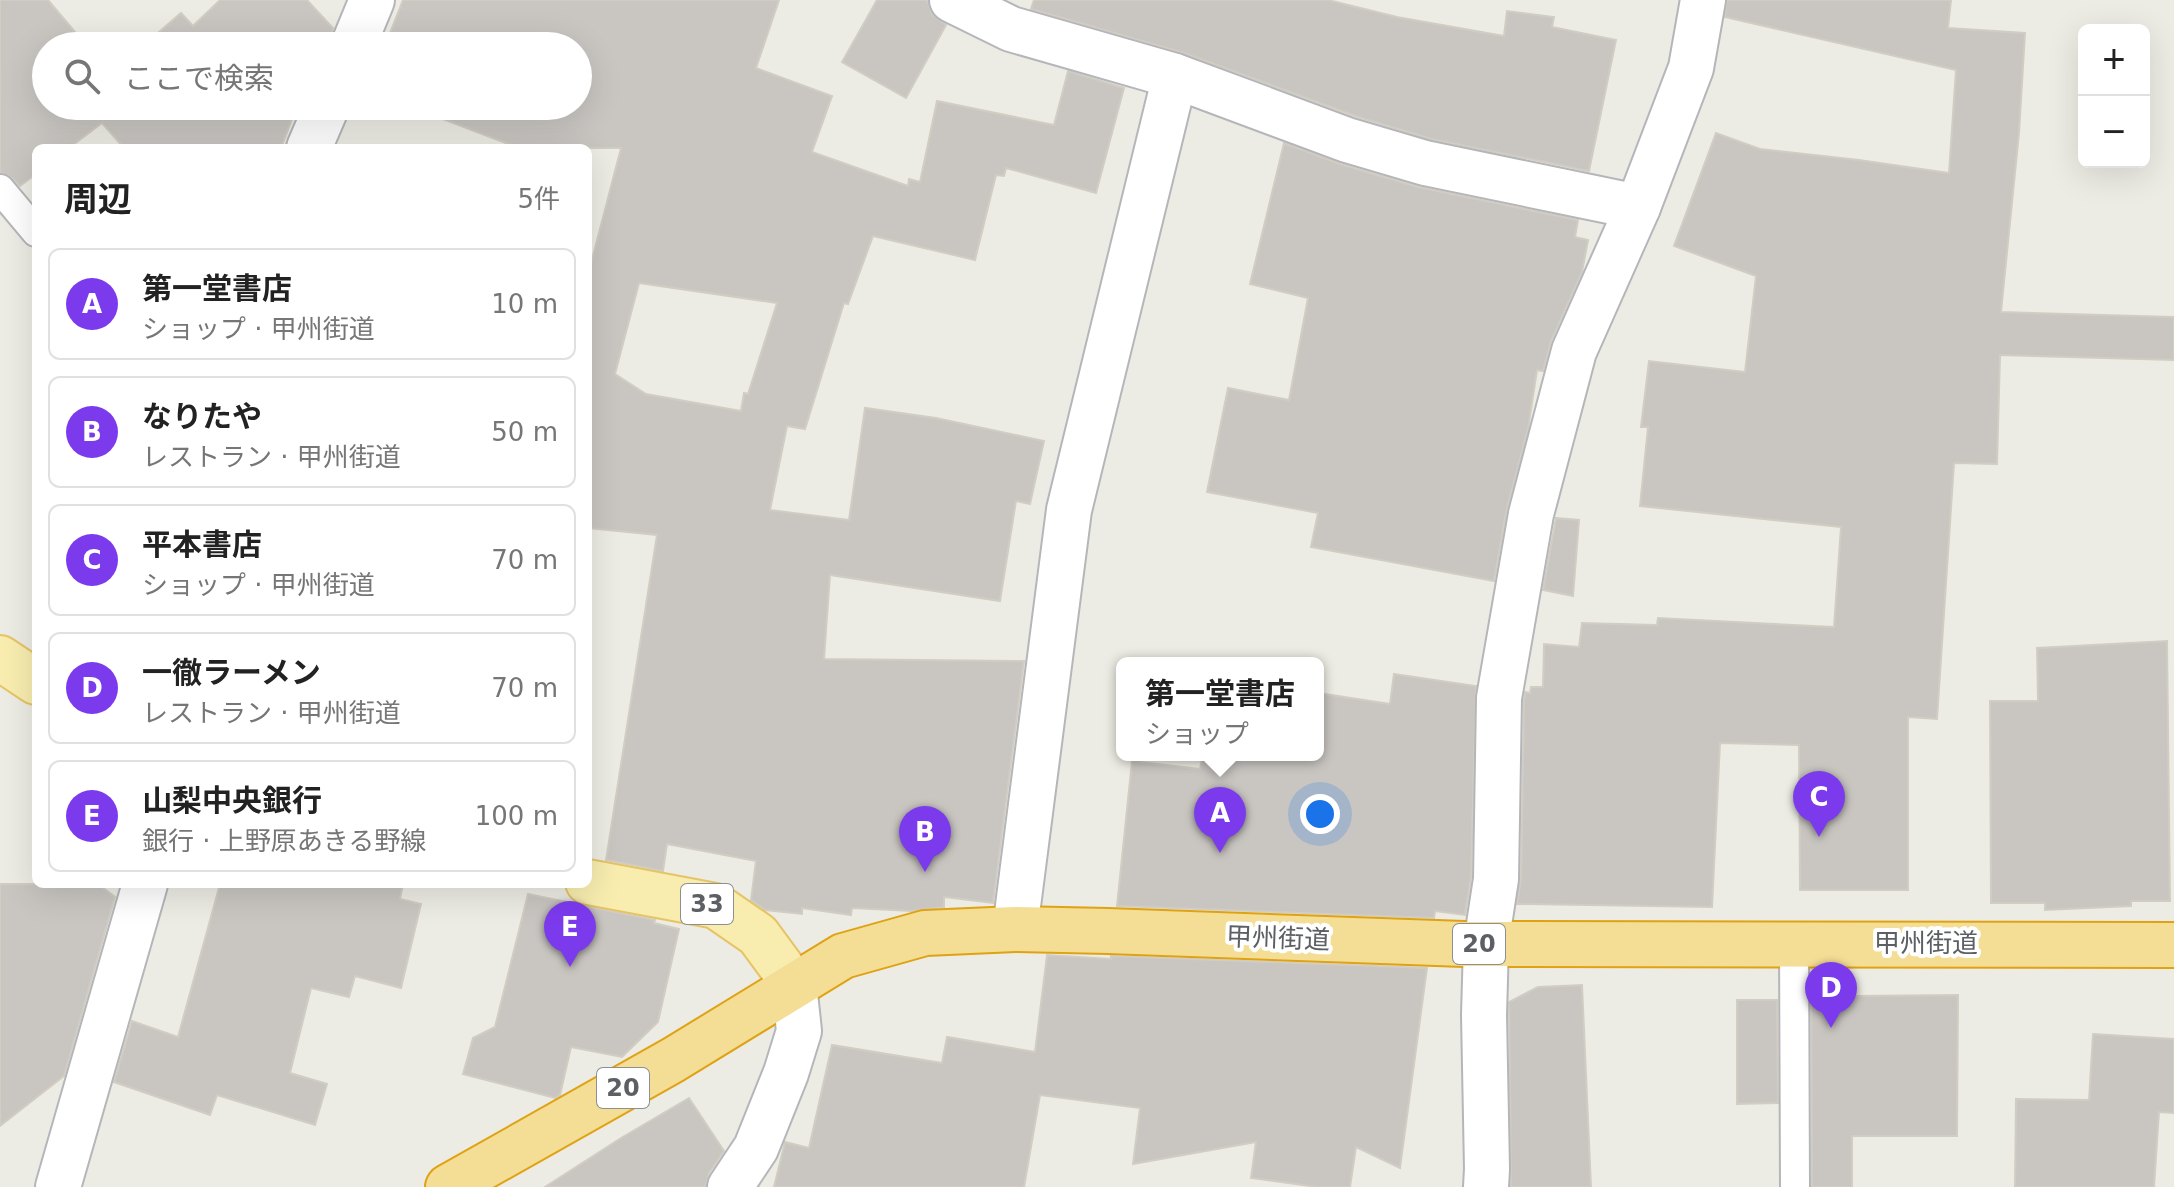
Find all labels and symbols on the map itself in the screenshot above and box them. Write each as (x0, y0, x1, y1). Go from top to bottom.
pin: C (1793, 771, 1845, 837)
pin: A (1194, 787, 1246, 853)
your location (1300, 794, 1340, 834)
pin: B (899, 806, 951, 872)
road number: 33 (681, 884, 733, 924)
pin: E (544, 901, 596, 967)
street label: 甲州街道 (1226, 921, 1330, 955)
road number: 20 (1453, 924, 1505, 964)
street label: 甲州街道 (1874, 928, 1978, 958)
pin: D (1805, 962, 1857, 1028)
road number: 20 (597, 1068, 649, 1108)

